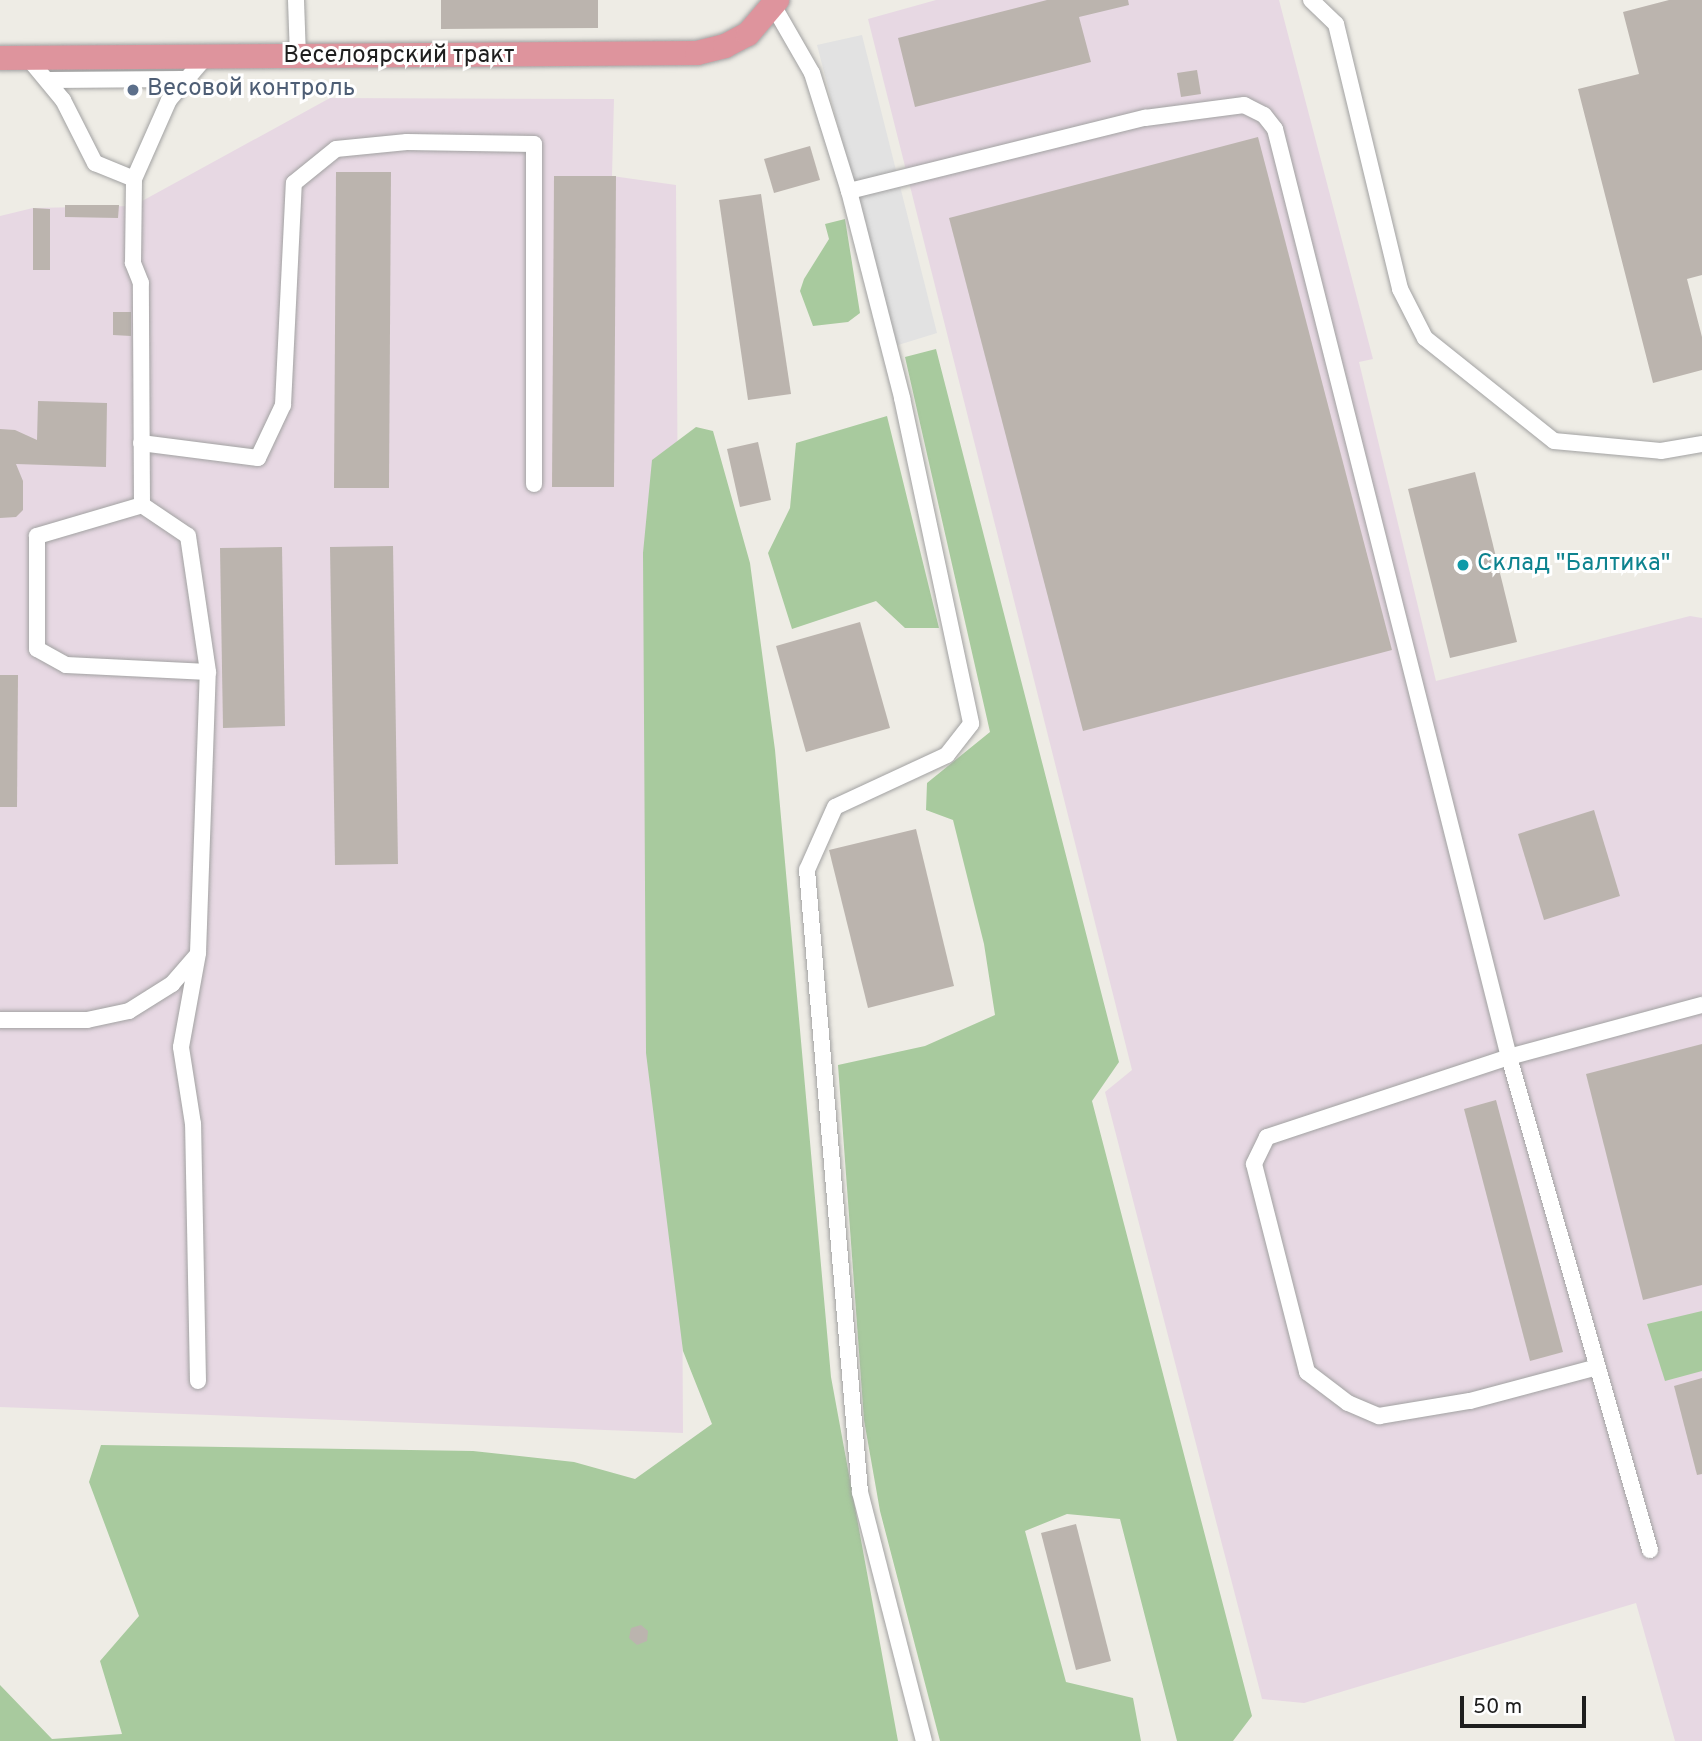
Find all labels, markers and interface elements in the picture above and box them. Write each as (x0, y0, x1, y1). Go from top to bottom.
street label: Веселоярский тракт (283, 43, 515, 71)
place label: Весовой контроль (147, 76, 355, 104)
marker: Весовой контроль (125, 82, 141, 98)
place label: Склад "Балтика" (1477, 551, 1670, 579)
marker: Склад "Балтика" (1455, 557, 1471, 573)
scale bar (1464, 1682, 1590, 1726)
text: 50 m (1473, 1694, 1522, 1721)

